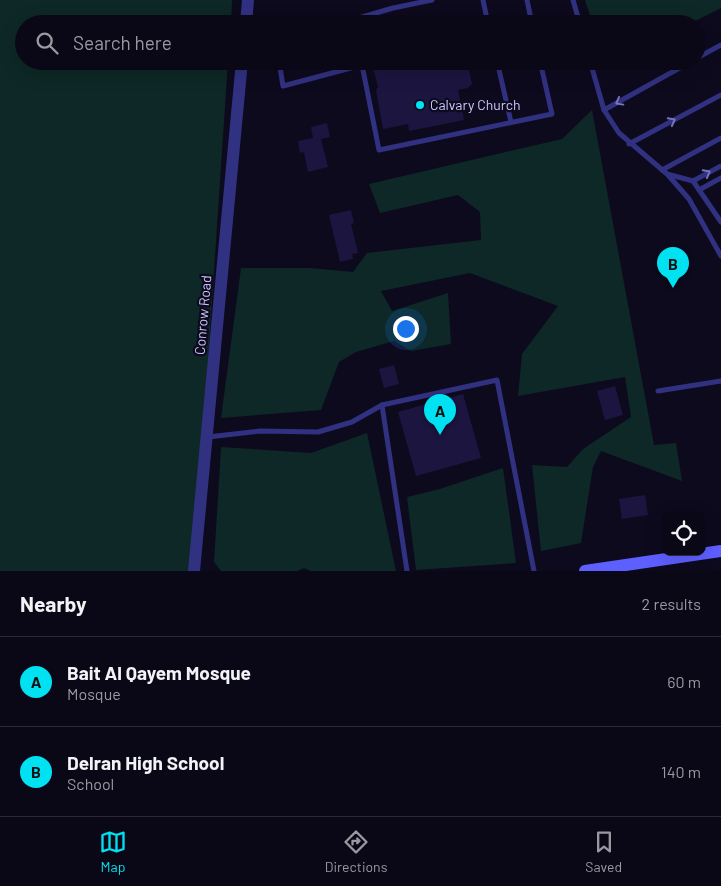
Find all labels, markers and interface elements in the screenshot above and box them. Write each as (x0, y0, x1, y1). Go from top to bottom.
search box (15, 15, 706, 70)
icon: search (33, 29, 61, 57)
text: Search here (73, 31, 172, 54)
place label: Calvary Church (430, 96, 521, 113)
one-way arrow (615, 96, 624, 106)
marker: Calvary Church (414, 99, 426, 111)
one-way arrow (667, 117, 676, 127)
one-way arrow (702, 170, 711, 180)
pin: B (657, 247, 689, 288)
street label: Conrow Road (191, 274, 214, 355)
your location (393, 316, 419, 342)
pin: A (424, 394, 456, 435)
map controls (661, 511, 706, 556)
button: locate (661, 511, 706, 556)
text: Nearby (20, 591, 86, 616)
text: 2 results (642, 594, 701, 613)
text: Bait Al Qayem Mosque (67, 661, 251, 684)
text: A (31, 672, 41, 691)
text: 60 m (667, 672, 701, 691)
text: Mosque (67, 684, 121, 703)
text: Delran High School (67, 751, 224, 774)
text: B (31, 762, 41, 781)
text: 140 m (661, 762, 701, 781)
text: School (67, 774, 114, 793)
tab: Map (99, 828, 127, 875)
tab: Directions (325, 828, 387, 875)
tab: Saved (585, 828, 622, 875)

